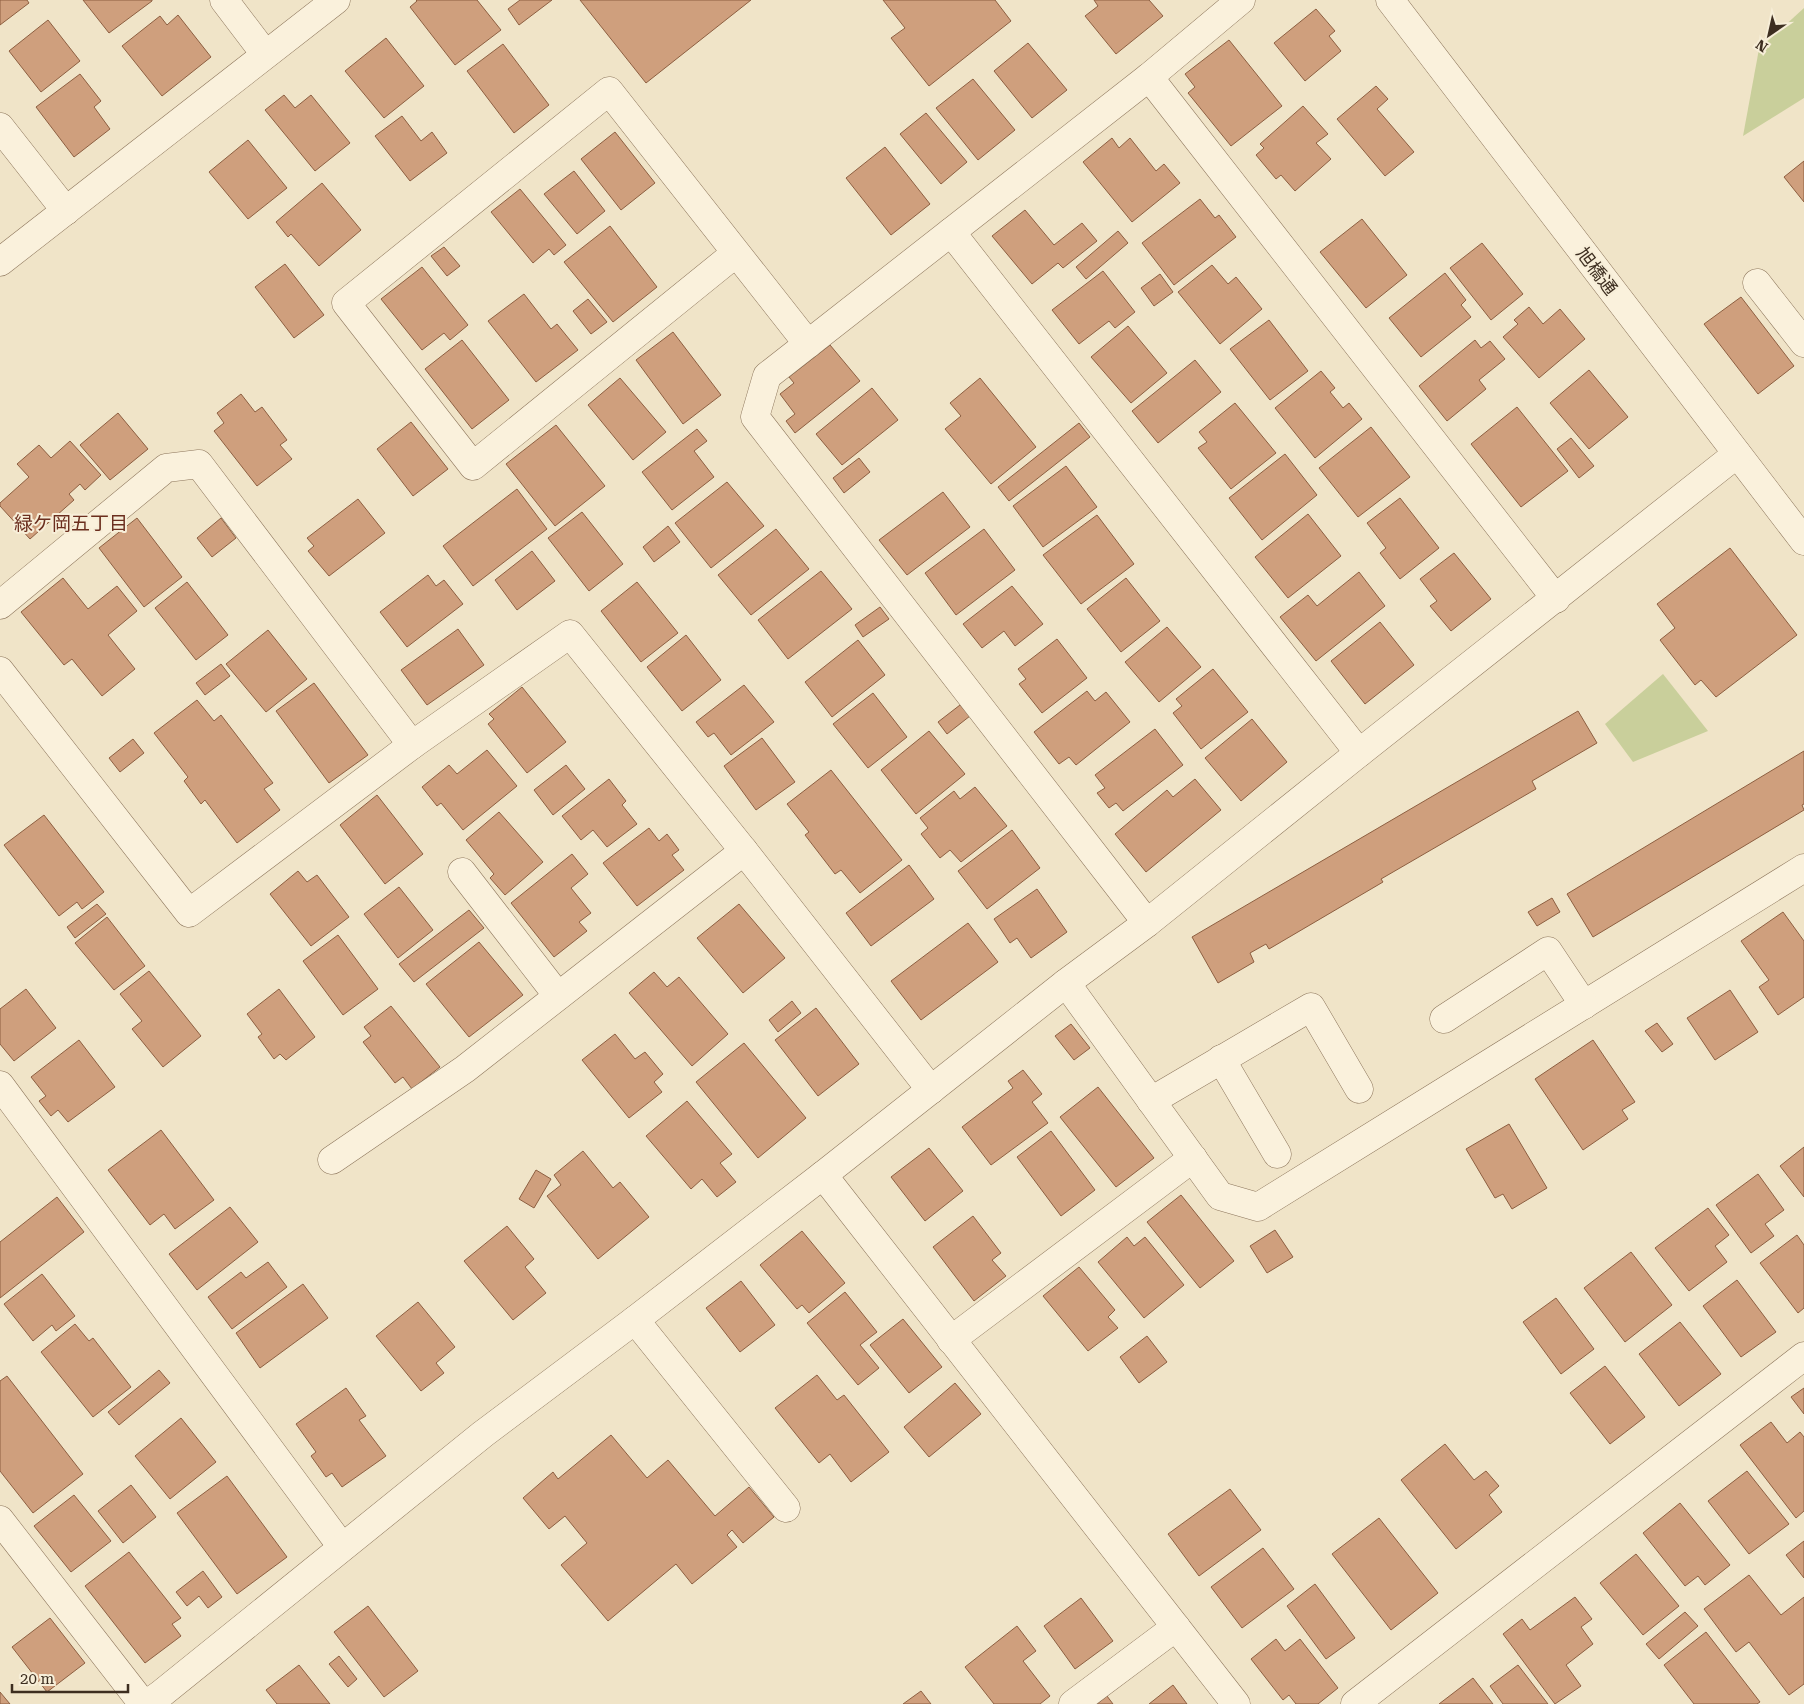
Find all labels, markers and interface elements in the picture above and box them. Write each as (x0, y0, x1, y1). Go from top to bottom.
north arrow (1744, 10, 1794, 60)
text: N (1753, 36, 1771, 55)
street label: 旭橋通 (1572, 243, 1622, 299)
district label: 緑ケ岡五丁目 (14, 512, 128, 535)
scale bar (12, 1662, 129, 1694)
text: 20 m (20, 1670, 55, 1688)

